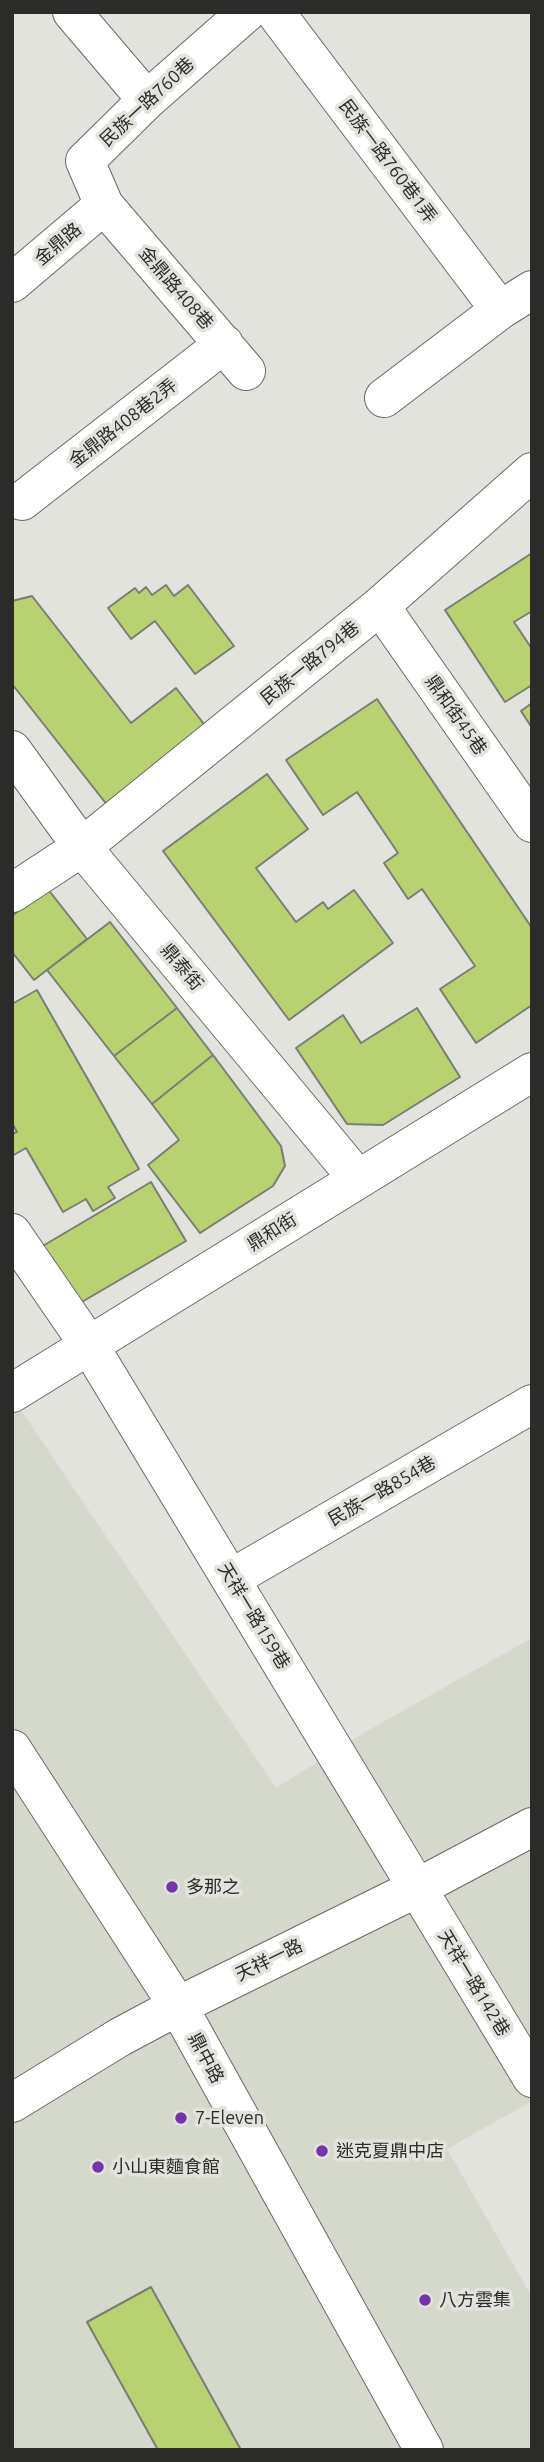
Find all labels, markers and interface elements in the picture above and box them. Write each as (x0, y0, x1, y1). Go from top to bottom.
street label: 民族一路760巷 (96, 53, 198, 151)
street label: 民族一路760巷1弄 (335, 95, 441, 227)
street label: 金鼎路 (30, 218, 86, 270)
street label: 金鼎路408巷 (134, 242, 218, 334)
street label: 金鼎路408巷2弄 (65, 374, 181, 472)
street label: 民族一路794巷 (256, 617, 364, 709)
street label: 鼎和街45巷 (421, 671, 491, 759)
street label: 鼎泰街 (156, 939, 208, 995)
street label: 鼎和街 (243, 1209, 301, 1255)
street label: 民族一路854巷 (324, 1452, 440, 1530)
street label: 天祥一路159巷 (214, 1559, 294, 1673)
place label: 多那之 (186, 1876, 240, 1898)
marker: 多那之 (164, 1879, 180, 1895)
street label: 天祥一路142巷 (434, 1926, 514, 2040)
street label: 天祥一路 (232, 1935, 306, 1985)
street label: 鼎中路 (184, 2029, 228, 2087)
place label: 7-Eleven (195, 2107, 264, 2129)
marker: 7-Eleven (173, 2110, 189, 2126)
place label: 迷克夏鼎中店 (336, 2140, 444, 2162)
marker: 迷克夏鼎中店 (314, 2143, 330, 2159)
place label: 小山東麵食館 (112, 2156, 220, 2178)
marker: 小山東麵食館 (90, 2159, 106, 2175)
place label: 八方雲集 (439, 2289, 511, 2311)
marker: 八方雲集 (417, 2292, 433, 2308)

